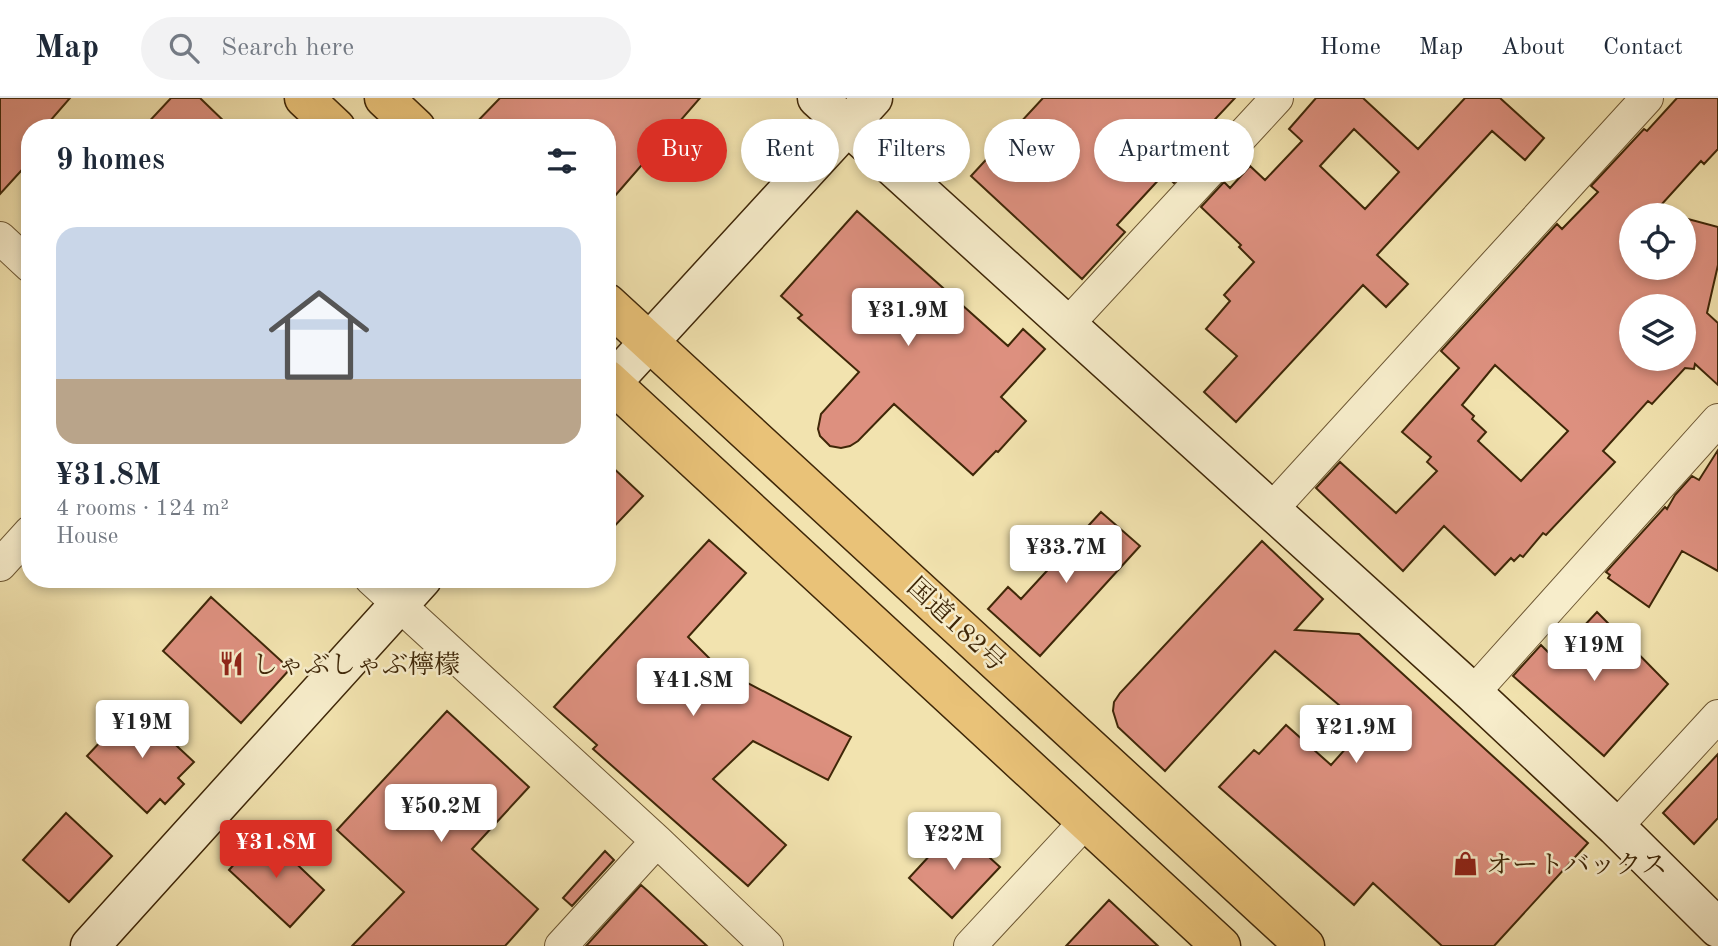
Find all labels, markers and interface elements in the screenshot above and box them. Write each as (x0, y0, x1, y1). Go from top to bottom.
search box (141, 17, 631, 80)
icon: search (165, 29, 203, 67)
text: Map (35, 32, 99, 65)
text: Search here (221, 35, 354, 61)
text: Home (1320, 36, 1381, 60)
text: Map (1419, 36, 1463, 60)
text: About (1501, 36, 1565, 60)
text: Contact (1603, 36, 1683, 60)
chip: Buy (637, 119, 727, 182)
chip: Rent (741, 119, 839, 182)
chip: Filters (853, 119, 970, 182)
chip: New (984, 119, 1080, 182)
chip: Apartment (1094, 119, 1254, 182)
icon: filters (543, 142, 581, 180)
text: 9 homes (56, 146, 165, 176)
map controls (1619, 203, 1696, 371)
button: locate (1619, 203, 1696, 280)
icon: home (256, 272, 382, 398)
pin: ¥31.9M (851, 288, 965, 348)
button: layers (1619, 294, 1696, 371)
text: ¥31.9M (868, 299, 948, 322)
text: ¥31.8M (56, 461, 161, 491)
text: 4 rooms · 124 m² (56, 497, 229, 520)
text: House (56, 525, 118, 548)
pin: ¥33.7M (1009, 526, 1123, 585)
text: ¥33.7M (1026, 536, 1106, 559)
street label: 国道182号 (902, 572, 1011, 677)
pin: ¥19M (1553, 624, 1635, 683)
text: ¥19M (1564, 634, 1624, 657)
restaurant icon: しゃぶしゃぶ檸檬 (218, 650, 246, 678)
place label: しゃぶしゃぶ檸檬 (252, 651, 460, 679)
pin: ¥41.8M (636, 658, 750, 718)
text: ¥41.8M (653, 669, 733, 692)
pin: ¥19M (101, 700, 183, 760)
pin: ¥21.9M (1299, 706, 1413, 765)
text: ¥19M (112, 711, 172, 734)
text: ¥21.9M (1316, 716, 1396, 739)
pin: ¥50.2M (384, 784, 498, 844)
text: ¥50.2M (401, 795, 481, 818)
pin: ¥22M (913, 812, 995, 872)
pin: ¥31.8M (219, 820, 333, 880)
text: ¥22M (924, 823, 984, 846)
text: ¥31.8M (236, 831, 316, 854)
shop icon: オートバックス (1452, 850, 1480, 878)
place label: オートバックス (1486, 852, 1667, 879)

